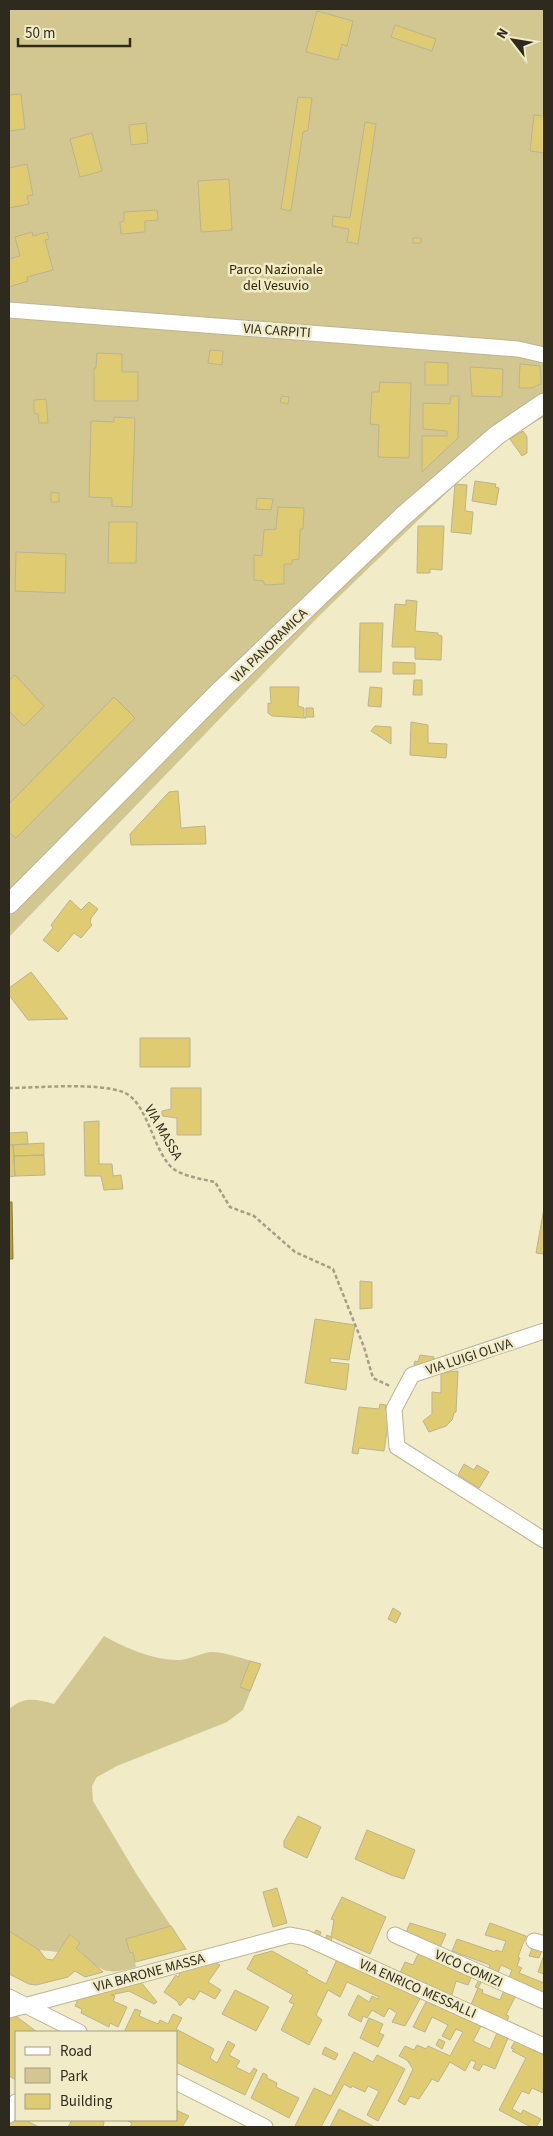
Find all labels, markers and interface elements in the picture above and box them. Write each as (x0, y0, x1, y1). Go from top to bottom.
scale bar (18, 15, 130, 47)
north arrow (488, 15, 538, 65)
text: 50 m (25, 23, 55, 44)
text: N (492, 25, 514, 43)
park label: Parco Nazionale del Vesuvio (229, 260, 323, 296)
street label: VIA CARPITI (242, 319, 311, 343)
street label: VIA PANORAMICA (227, 604, 313, 687)
street label: VIA MASSA (139, 1101, 187, 1164)
street label: VIA LUIGI OLIVA (423, 1333, 516, 1380)
street label: VICO COMIZI (431, 1945, 506, 1993)
street label: VIA BARONE MASSA (92, 1948, 207, 1997)
street label: VIA ENRICO MESSALLI (356, 1954, 479, 2024)
legend (15, 2031, 178, 2121)
text: Road (60, 2041, 92, 2062)
text: Park (60, 2066, 89, 2087)
text: Building (60, 2091, 113, 2112)

